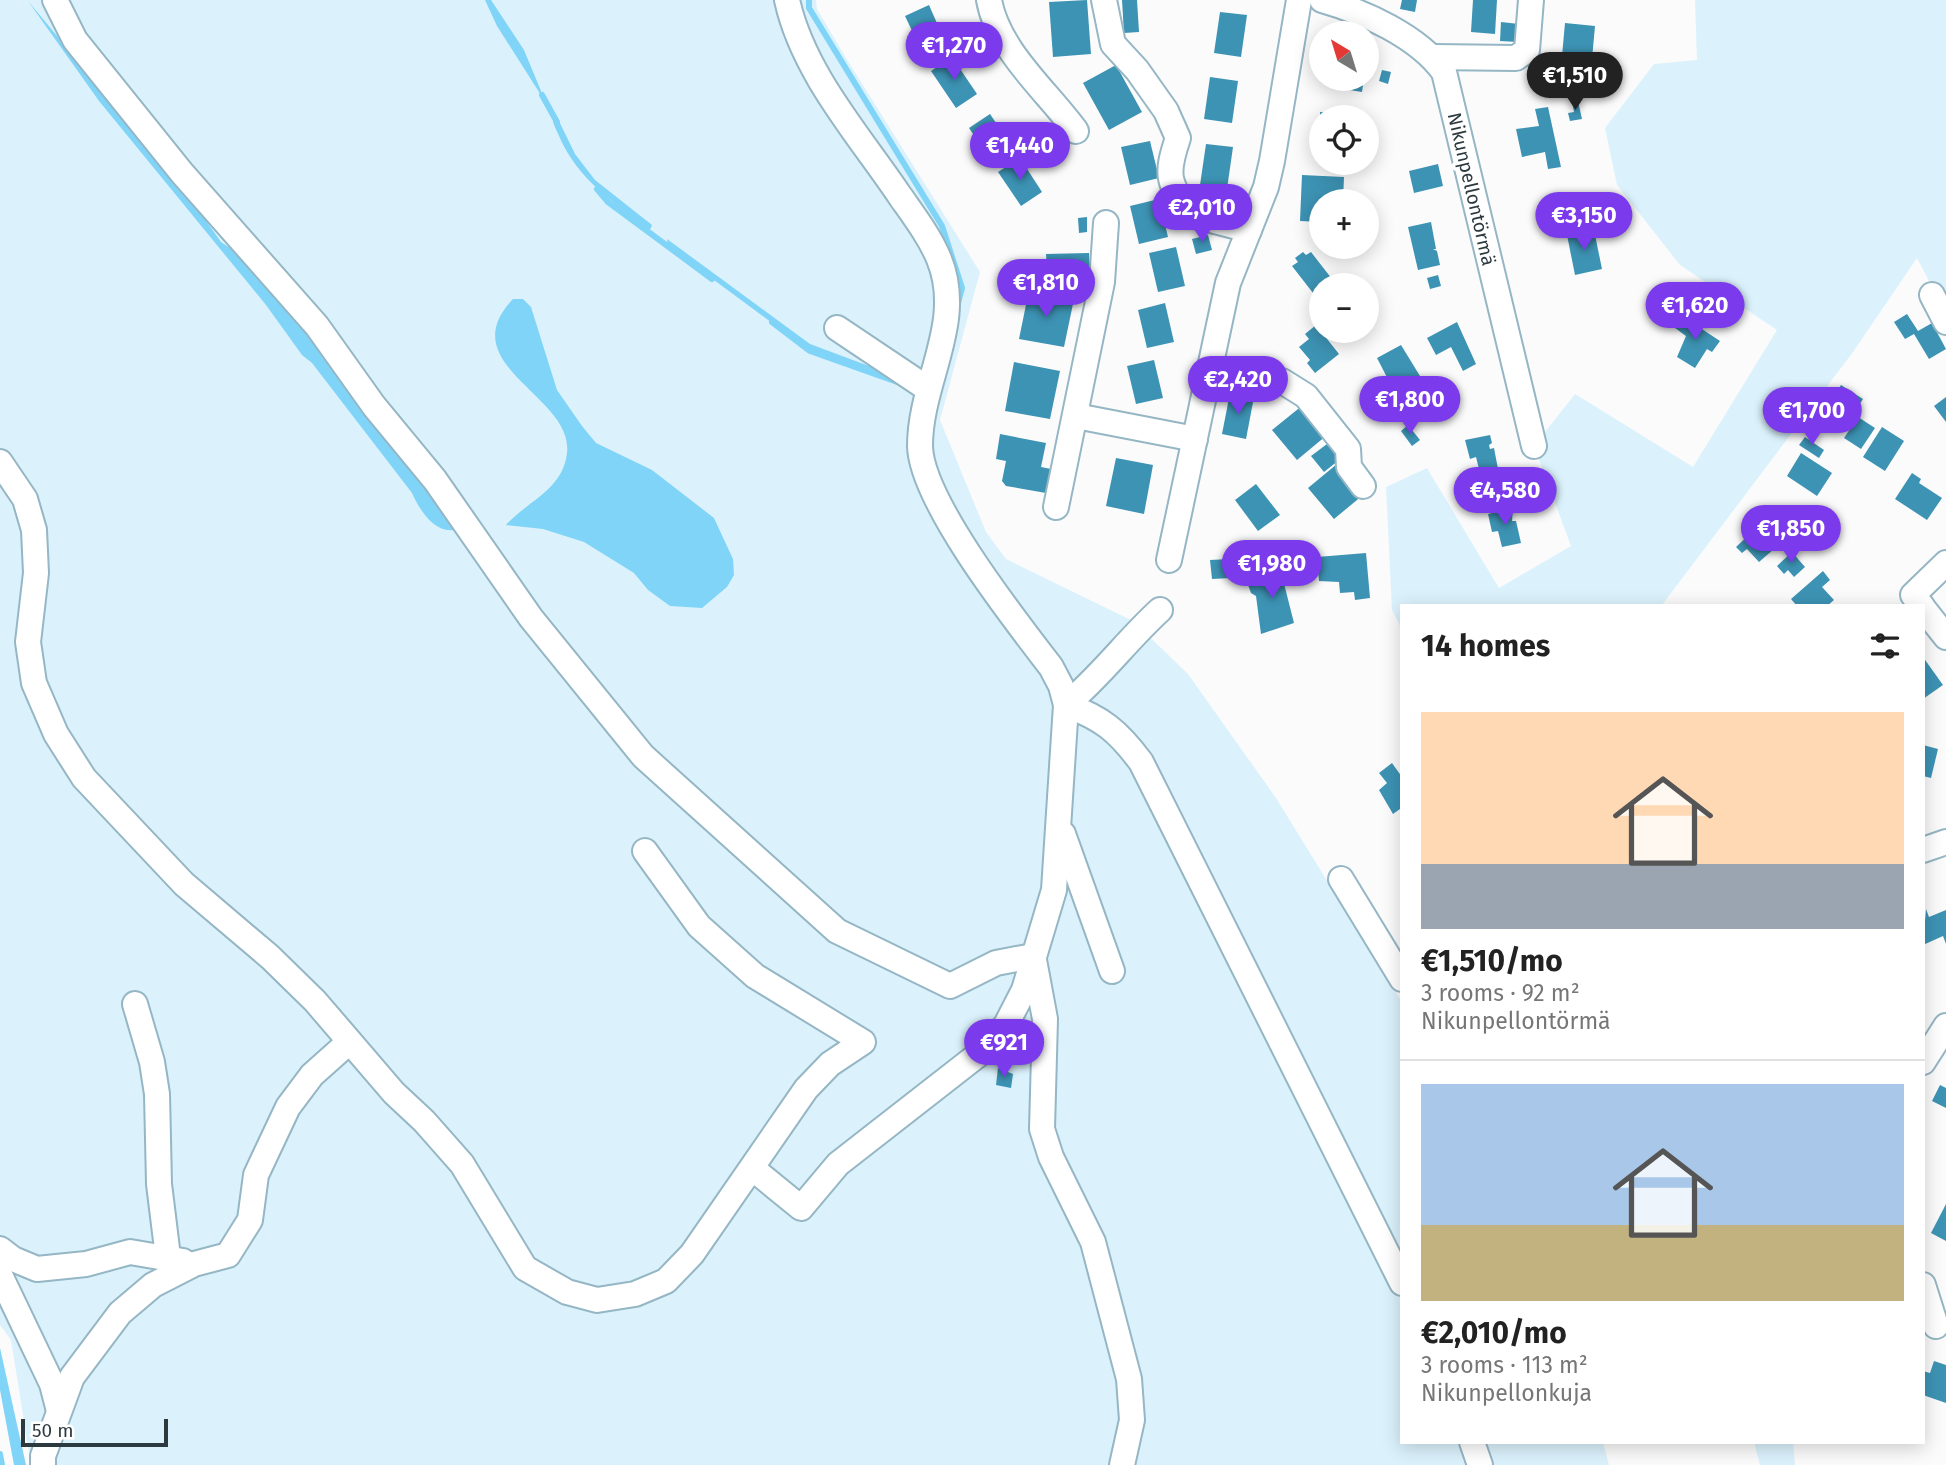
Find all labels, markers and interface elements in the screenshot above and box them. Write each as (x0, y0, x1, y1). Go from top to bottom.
north arrow (1309, 21, 1379, 91)
map controls (1309, 21, 1379, 343)
pin: €1,270 (897, 22, 1011, 82)
text: €1,270 (922, 31, 986, 59)
pin: €1,510 (1518, 52, 1632, 112)
text: €1,510 (1543, 61, 1607, 89)
button: locate (1309, 105, 1379, 175)
street label: Nikunpellontörmä (1443, 110, 1500, 268)
pin: €1,440 (963, 122, 1077, 182)
text: €1,440 (986, 131, 1054, 159)
pin: €2,010 (1145, 184, 1259, 244)
button: + (1309, 189, 1379, 259)
pin: €3,150 (1527, 192, 1641, 252)
text: €2,010 (1168, 193, 1236, 221)
text: €3,150 (1551, 201, 1617, 229)
pin: €1,810 (989, 260, 1103, 319)
text: €1,810 (1013, 268, 1079, 296)
button: − (1309, 273, 1379, 343)
pin: €1,620 (1638, 282, 1752, 342)
text: €1,620 (1662, 291, 1728, 319)
pin: €2,420 (1181, 356, 1295, 416)
text: €2,420 (1204, 365, 1272, 393)
pin: €1,800 (1353, 376, 1467, 436)
text: €1,800 (1375, 385, 1445, 413)
pin: €1,700 (1755, 388, 1869, 447)
text: €1,700 (1779, 396, 1845, 424)
pin: €4,580 (1448, 468, 1562, 527)
text: €4,580 (1470, 476, 1540, 504)
pin: €1,850 (1734, 505, 1848, 565)
text: €1,850 (1757, 514, 1825, 542)
pin: €1,980 (1215, 540, 1329, 600)
text: €1,980 (1238, 549, 1306, 577)
icon: filters (1866, 627, 1904, 665)
text: 14 homes (1421, 628, 1550, 664)
icon: home (1600, 758, 1726, 884)
text: €1,510/mo (1421, 943, 1563, 979)
text: 3 rooms · 92 m² (1421, 979, 1580, 1007)
text: Nikunpellontörmä (1421, 1007, 1611, 1035)
pin: €921 (963, 1020, 1045, 1079)
text: €921 (980, 1028, 1028, 1056)
icon: home (1600, 1130, 1726, 1256)
text: €2,010/mo (1421, 1315, 1567, 1351)
text: 3 rooms · 113 m² (1421, 1351, 1588, 1379)
text: Nikunpellonkuja (1421, 1379, 1592, 1407)
scale bar (21, 1416, 168, 1448)
text: 50 m (32, 1419, 73, 1442)

